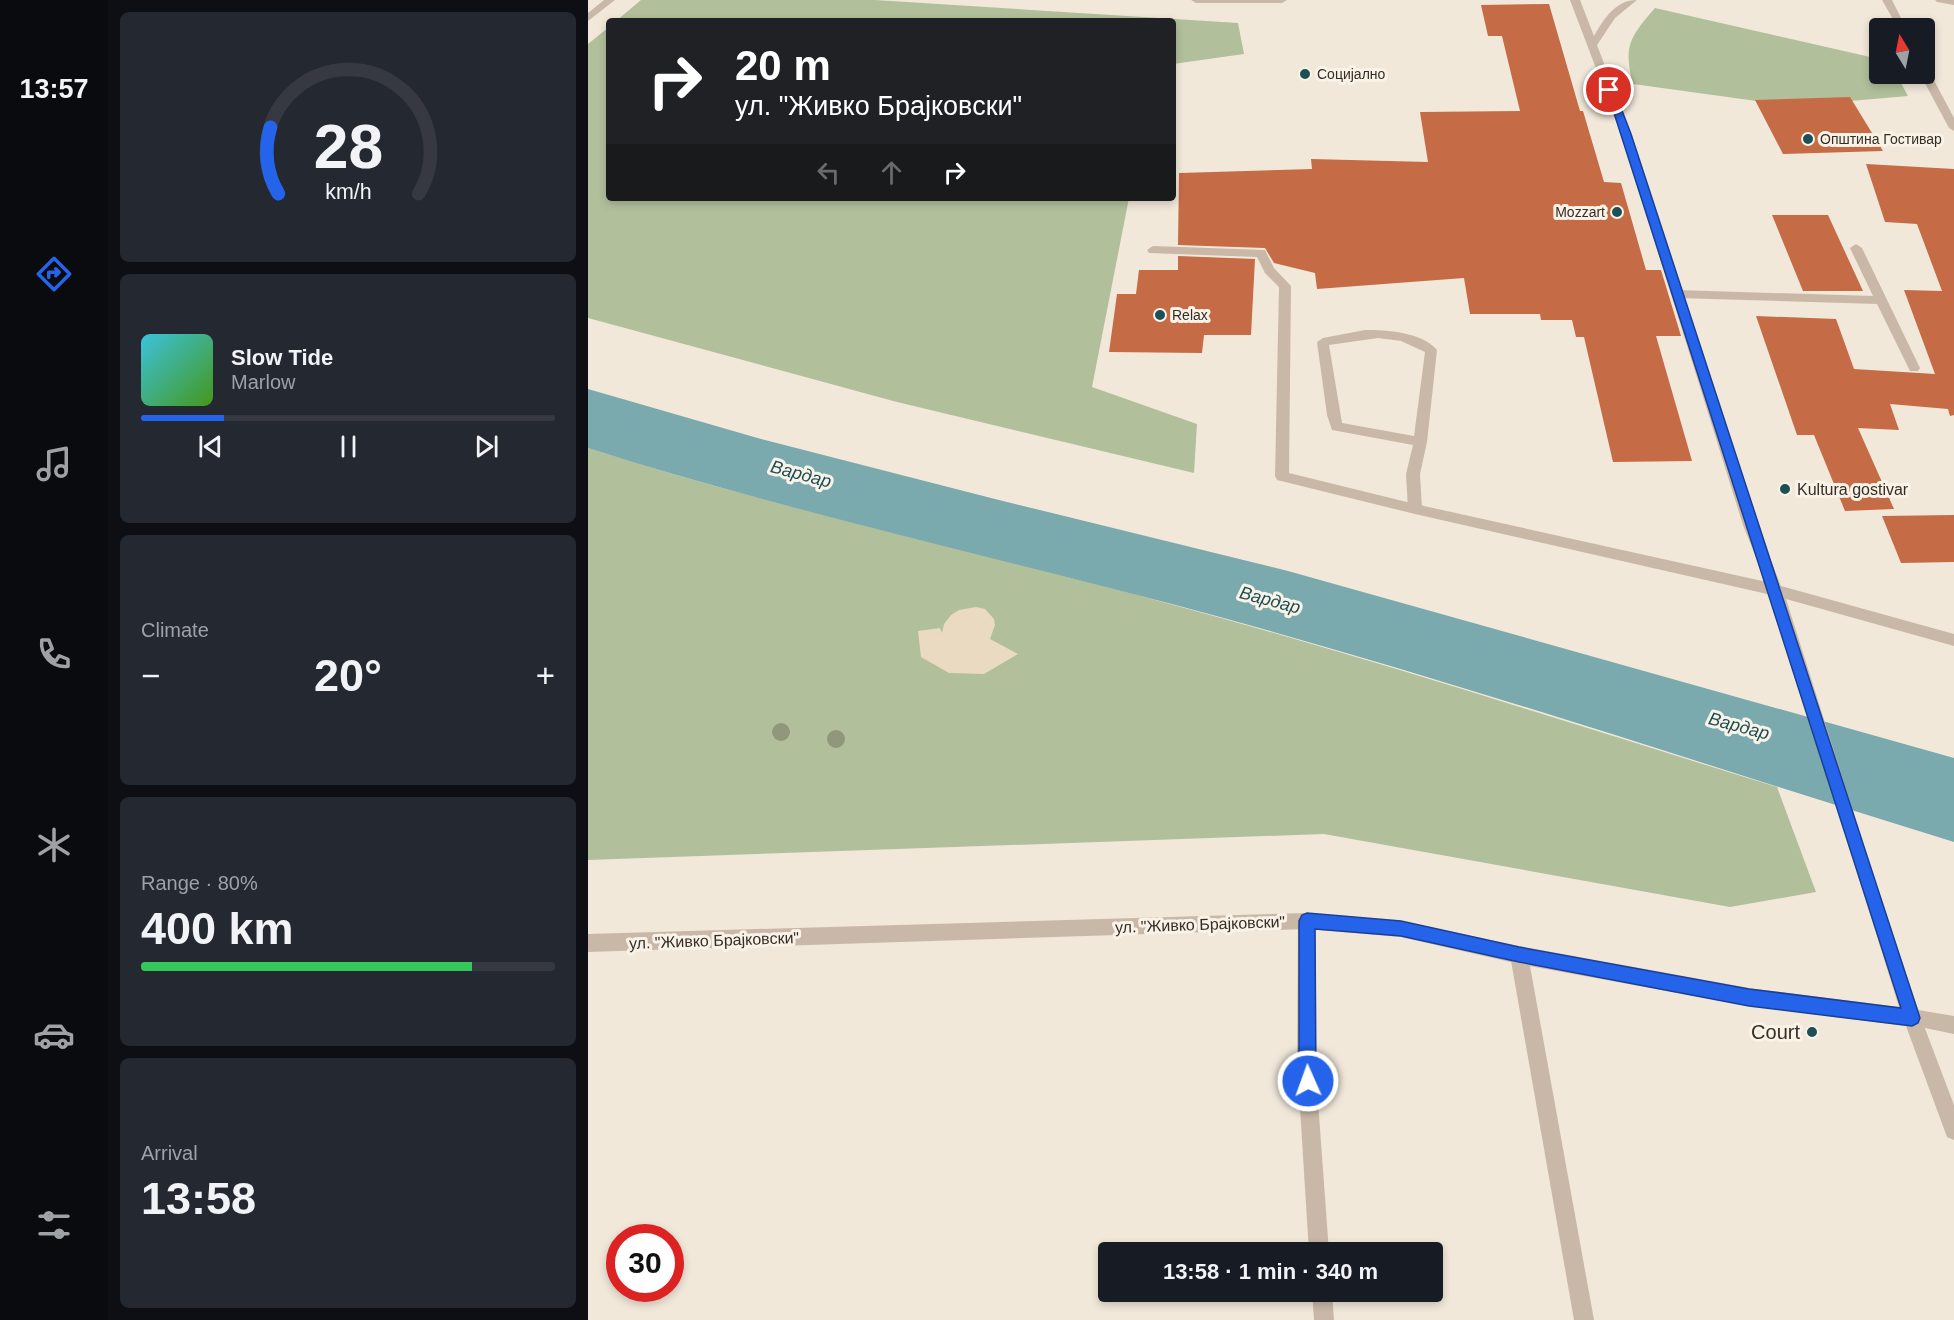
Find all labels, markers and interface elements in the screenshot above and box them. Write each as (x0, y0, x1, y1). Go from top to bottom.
north arrow (1869, 18, 1935, 84)
map controls (1869, 18, 1935, 84)
icon: right (636, 42, 714, 120)
text: 20 m (735, 42, 831, 89)
pin (1583, 64, 1634, 115)
place label: Социјално (1317, 66, 1386, 82)
marker: Социјално (1298, 67, 1312, 81)
icon: arrive (1592, 73, 1625, 106)
text: 13:57 (19, 74, 89, 104)
text: ул. "Живко Брајковски" (735, 91, 1022, 121)
text: 28 (313, 112, 383, 181)
place label: Општина Гостивар (1820, 131, 1942, 147)
marker: Општина Гостивар (1801, 132, 1815, 146)
icon: left (812, 156, 845, 189)
icon: ahead (875, 156, 908, 189)
icon: right (938, 156, 971, 189)
text: km/h (325, 180, 371, 204)
place label: Mozzart (1555, 204, 1605, 220)
marker: Mozzart (1610, 205, 1624, 219)
icon: directions (33, 253, 75, 295)
place label: Relax (1172, 307, 1208, 323)
marker: Relax (1153, 308, 1167, 322)
text: Slow Tide (231, 345, 333, 370)
text: Marlow (231, 371, 295, 393)
icon: previous (194, 430, 227, 463)
icon: pause (332, 430, 365, 463)
icon: next (470, 430, 503, 463)
icon: music (33, 443, 75, 485)
water label: Вардар (768, 456, 834, 492)
place label: Kultura gostivar (1797, 481, 1909, 498)
marker: Kultura gostivar (1778, 482, 1792, 496)
water label: Вардар (1237, 582, 1303, 618)
text: Climate (141, 619, 209, 641)
icon: phone (33, 633, 75, 675)
text: 20° (314, 650, 382, 701)
text: − (141, 657, 160, 694)
text: + (536, 657, 555, 694)
water label: Вардар (1706, 708, 1772, 744)
icon: climate (33, 824, 75, 866)
text: Range · 80% (141, 872, 258, 894)
text: 400 km (141, 903, 294, 954)
street label: ул. "Живко Брајковски" (1115, 913, 1285, 936)
street label: ул. "Живко Брајковски" (629, 929, 799, 952)
icon: car (33, 1014, 75, 1056)
place label: Court (1751, 1021, 1800, 1043)
marker: Court (1805, 1025, 1819, 1039)
position arrow (1276, 1049, 1340, 1113)
text: Arrival (141, 1142, 198, 1164)
text: 13:58 (141, 1173, 256, 1224)
icon: filters (33, 1204, 75, 1246)
speed limit sign: 30 (606, 1224, 684, 1302)
text: 13:58 · 1 min · 340 m (1163, 1259, 1378, 1284)

